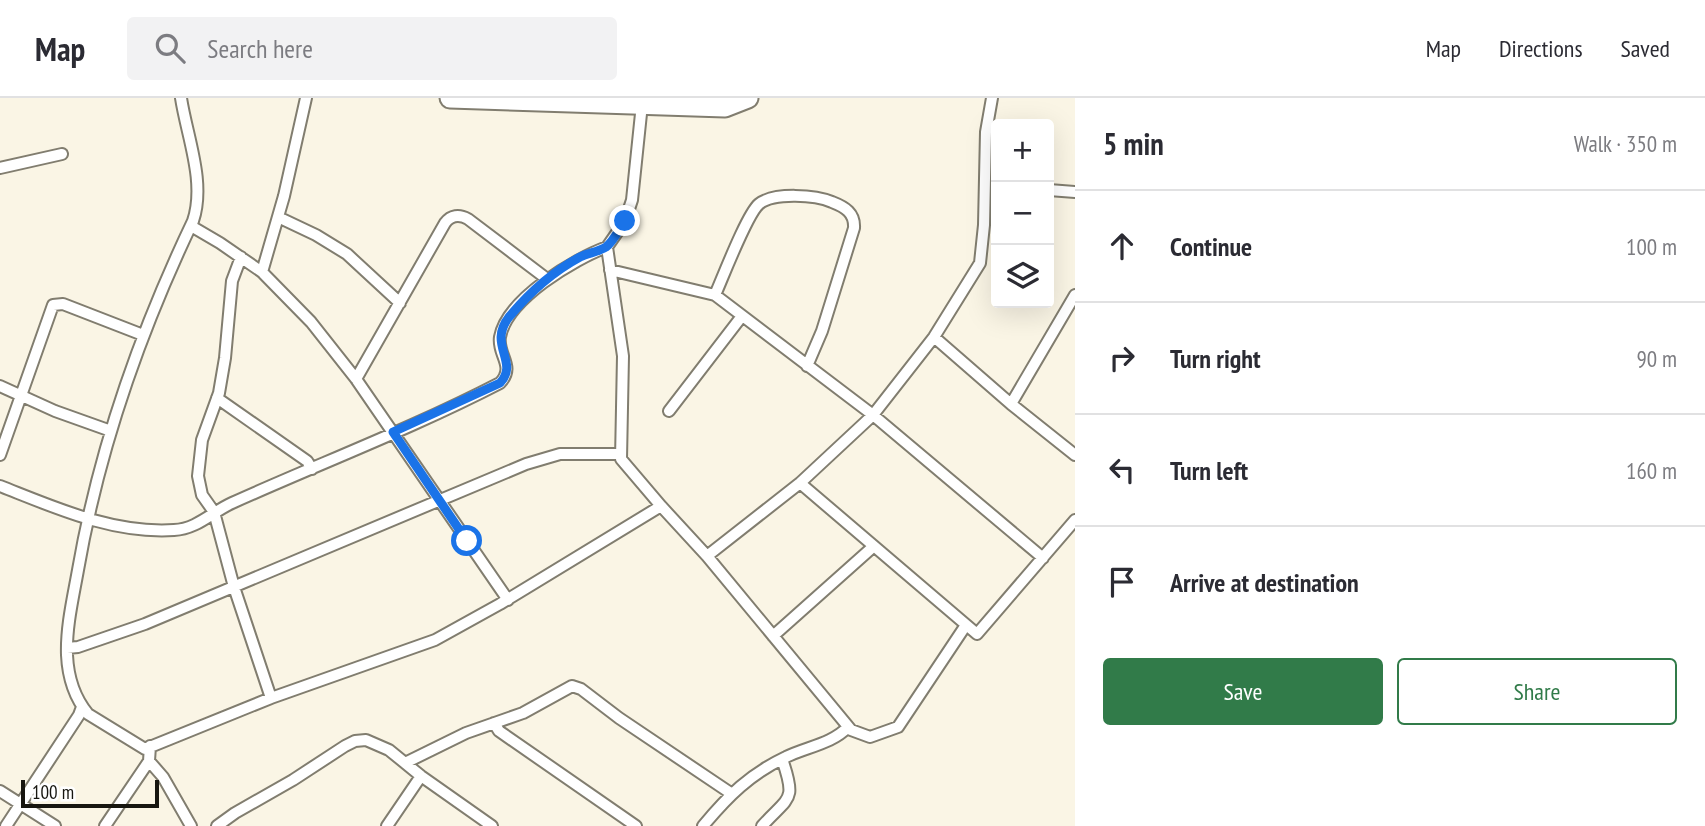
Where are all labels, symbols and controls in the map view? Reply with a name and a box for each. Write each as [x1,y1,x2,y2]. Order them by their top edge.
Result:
search box [127,17,617,80]
text: Map [35,27,85,70]
icon: search [151,29,189,67]
text: Search here [207,32,313,65]
text: Map [1426,33,1461,64]
text: Directions [1499,33,1583,64]
text: Saved [1621,33,1670,64]
map controls [991,119,1054,308]
button: + [991,119,1054,182]
text: 5 min [1103,124,1164,163]
text: Walk · 350 m [1574,129,1677,158]
button: − [991,182,1054,245]
route end [609,205,640,236]
icon: ahead [1103,227,1141,265]
text: Continue [1170,230,1252,263]
text: 100 m [1626,232,1677,261]
button: layers [991,245,1054,308]
icon: right [1103,339,1141,377]
text: Turn right [1170,342,1261,375]
text: 90 m [1636,344,1677,373]
icon: left [1103,451,1141,489]
text: Turn left [1170,454,1248,487]
text: 160 m [1626,456,1677,485]
route start [451,525,482,556]
icon: arrive [1103,563,1141,601]
text: Arrive at destination [1170,566,1359,599]
button: Save [1103,658,1383,725]
button: Share [1397,658,1677,725]
scale bar [21,777,159,809]
text: 100 m [32,780,74,804]

